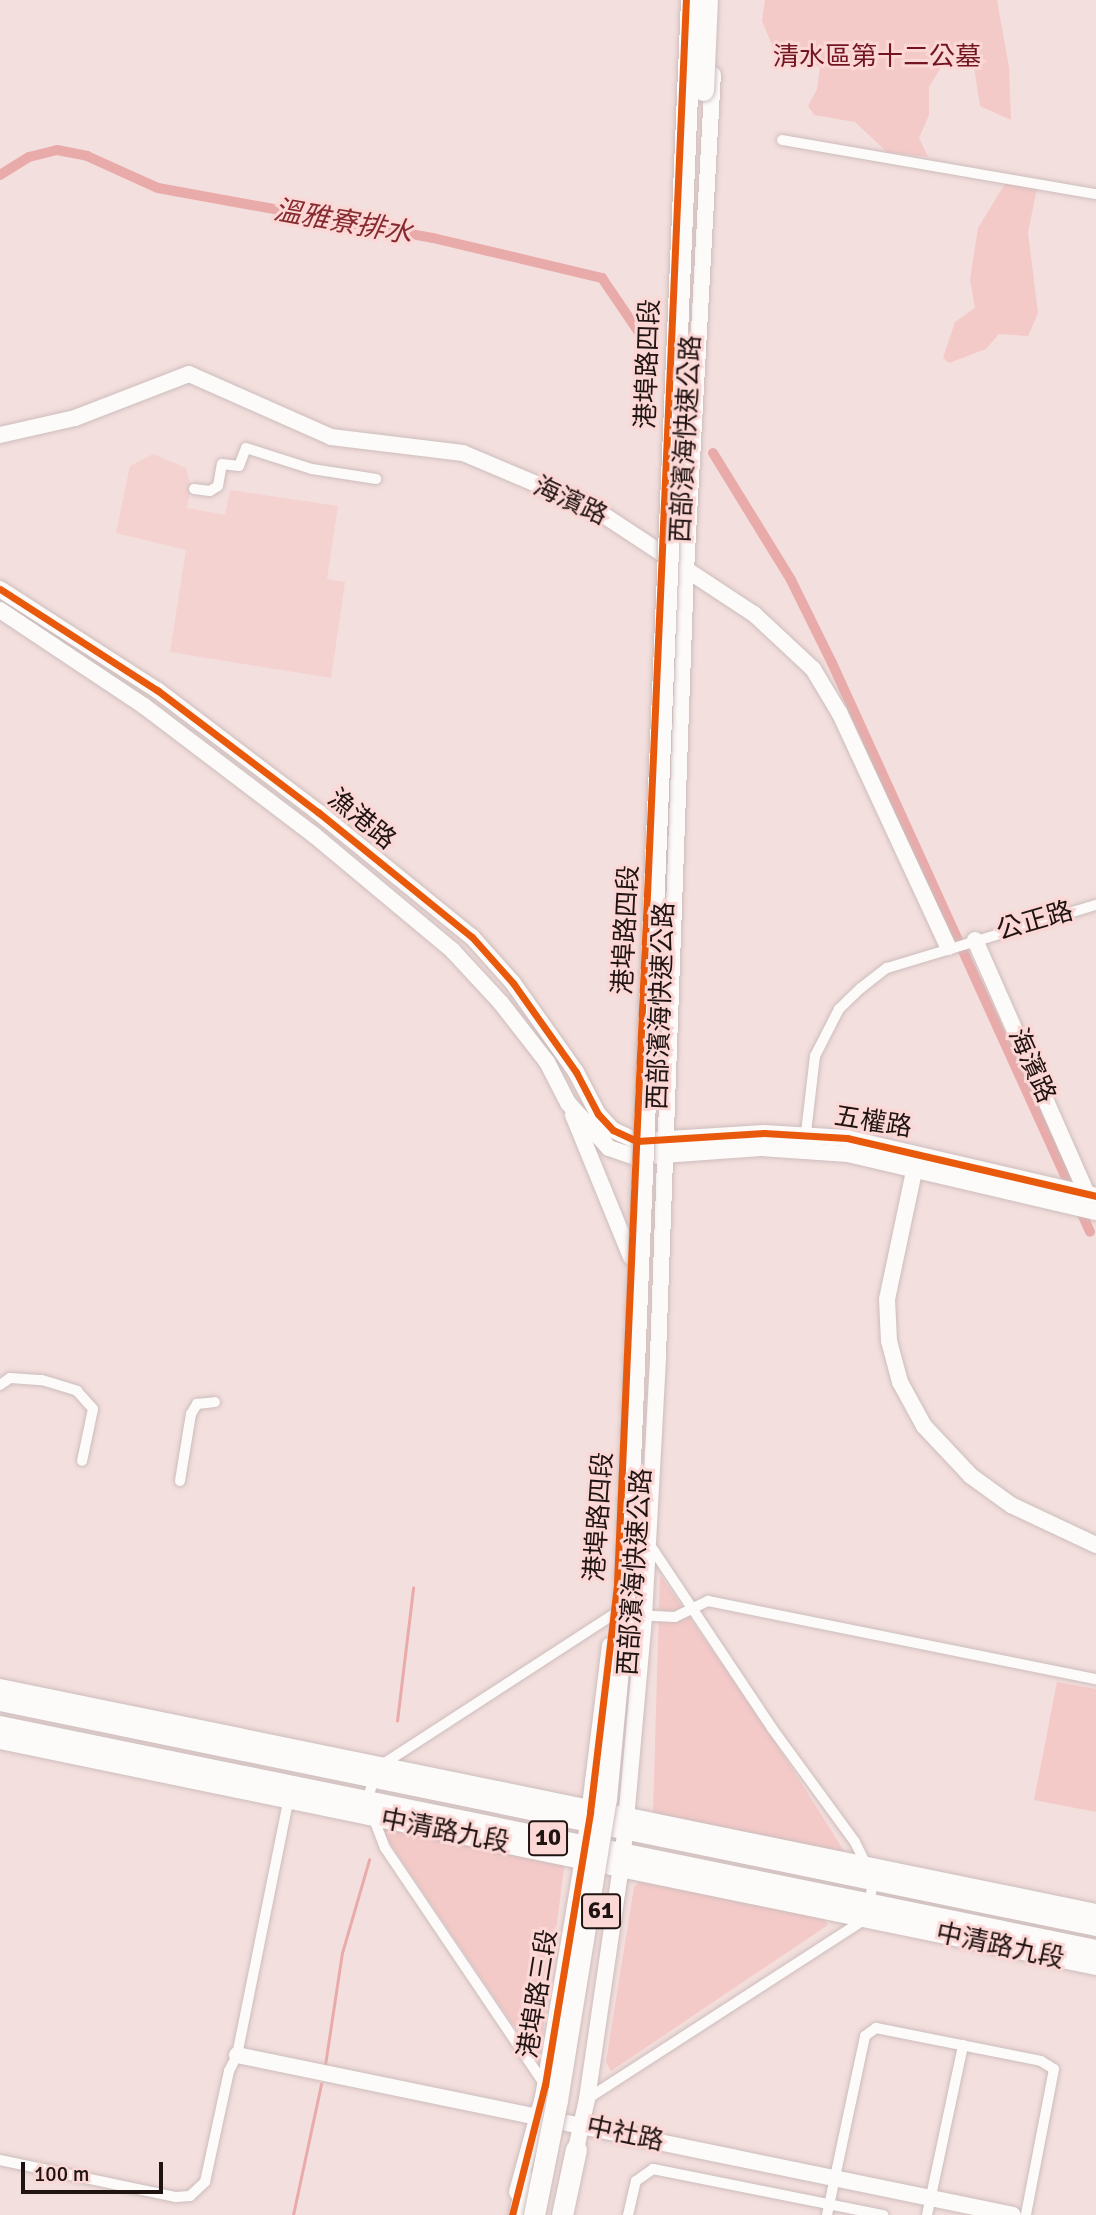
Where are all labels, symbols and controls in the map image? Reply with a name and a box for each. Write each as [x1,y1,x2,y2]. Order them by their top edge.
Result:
park label: 清水區第十二公墓 [773,42,981,74]
water label: 溫雅寮排水 [271,193,415,251]
street label: 港埠路四段 [631,298,667,430]
street label: 西部濱海快速公路 [666,334,708,544]
street label: 海濱路 [528,471,612,533]
street label: 漁港路 [321,783,401,857]
street label: 港埠路四段 [608,864,646,996]
street label: 公正路 [993,896,1077,948]
street label: 西部濱海快速公路 [643,902,681,1110]
street label: 海濱路 [1001,1024,1061,1108]
street label: 五權路 [832,1101,914,1145]
street label: 港埠路四段 [580,1451,620,1583]
street label: 西部濱海快速公路 [613,1467,659,1677]
street label: 中清路九段 [378,1804,512,1860]
road number: 10 [527,1817,569,1858]
road number: 61 [580,1890,622,1932]
street label: 中清路九段 [933,1918,1067,1976]
street label: 港埠路三段 [513,1927,565,2061]
street label: 中社路 [584,2112,666,2158]
scale bar [24,2148,166,2192]
text: 100 m [34,2161,89,2187]

